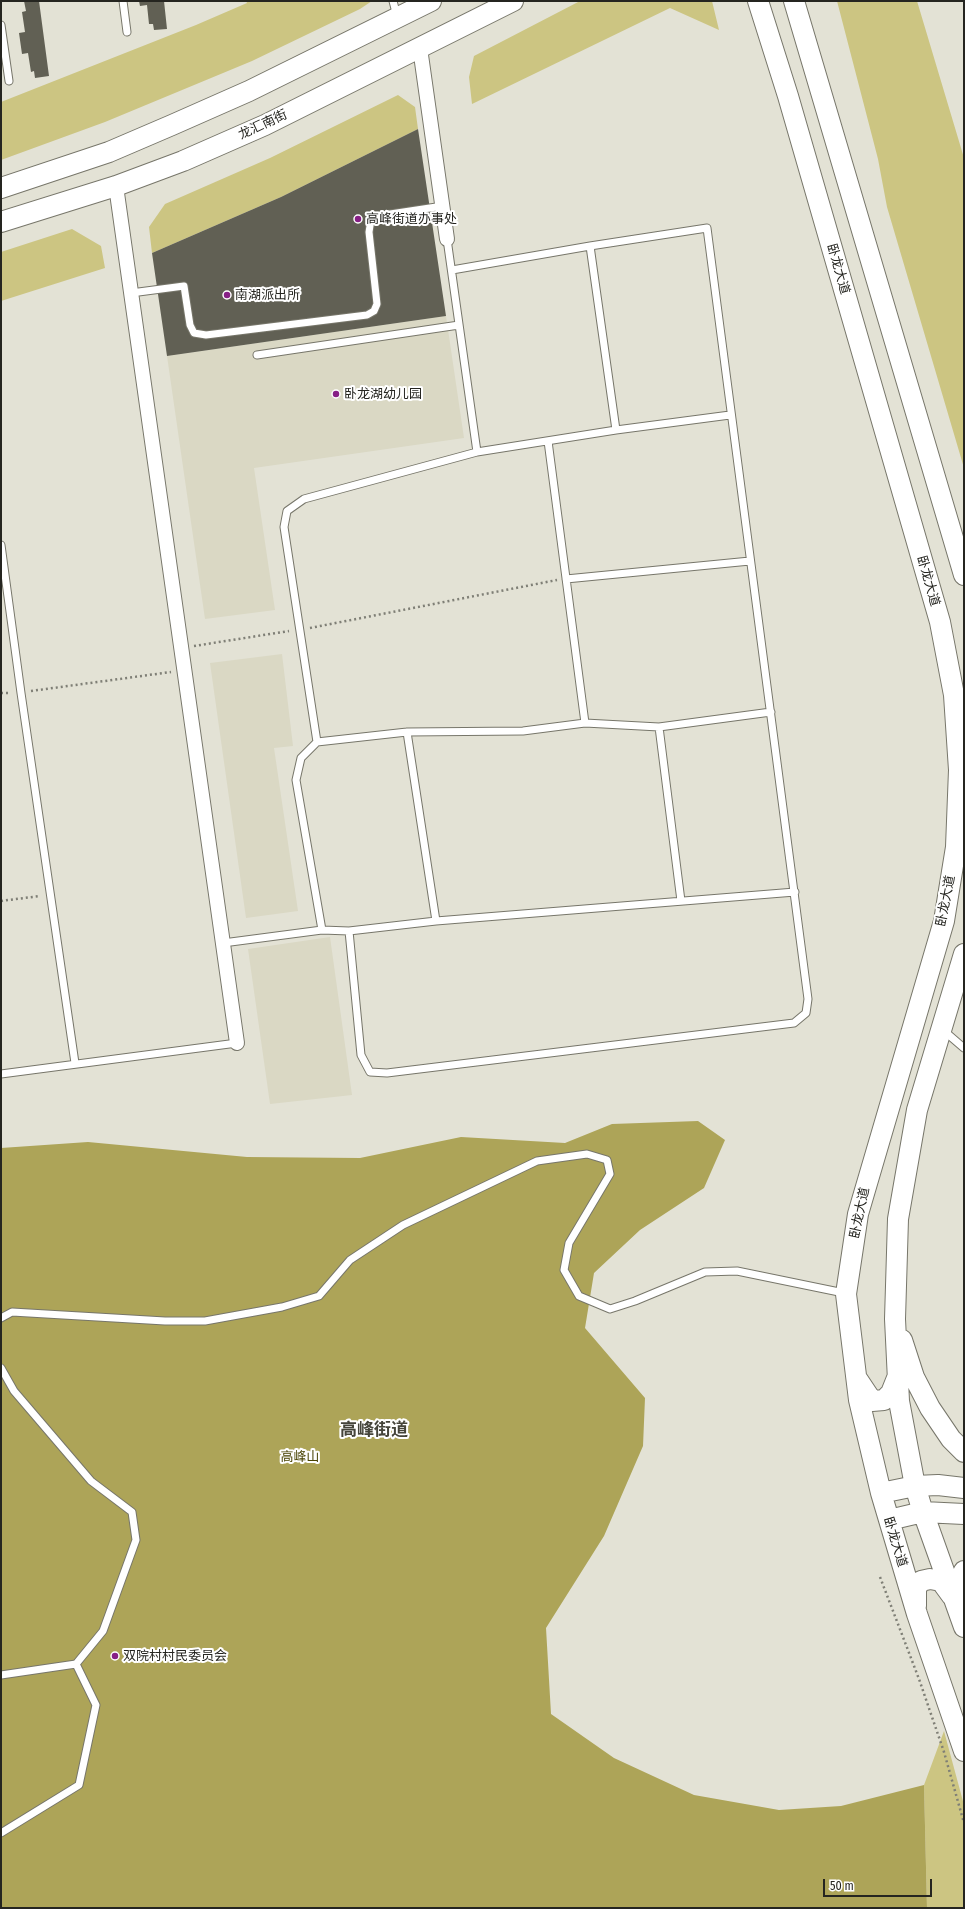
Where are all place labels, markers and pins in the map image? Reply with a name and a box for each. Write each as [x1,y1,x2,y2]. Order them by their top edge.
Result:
place label: 高峰街道办事处 [366,211,457,227]
marker: 高峰街道办事处 [353,214,363,224]
place label: 南湖派出所 [235,287,300,303]
marker: 南湖派出所 [222,290,232,300]
place label: 卧龙湖幼儿园 [344,386,422,402]
marker: 卧龙湖幼儿园 [331,389,341,399]
place label: 双院村村民委员会 [123,1648,227,1664]
marker: 双院村村民委员会 [110,1651,120,1661]

